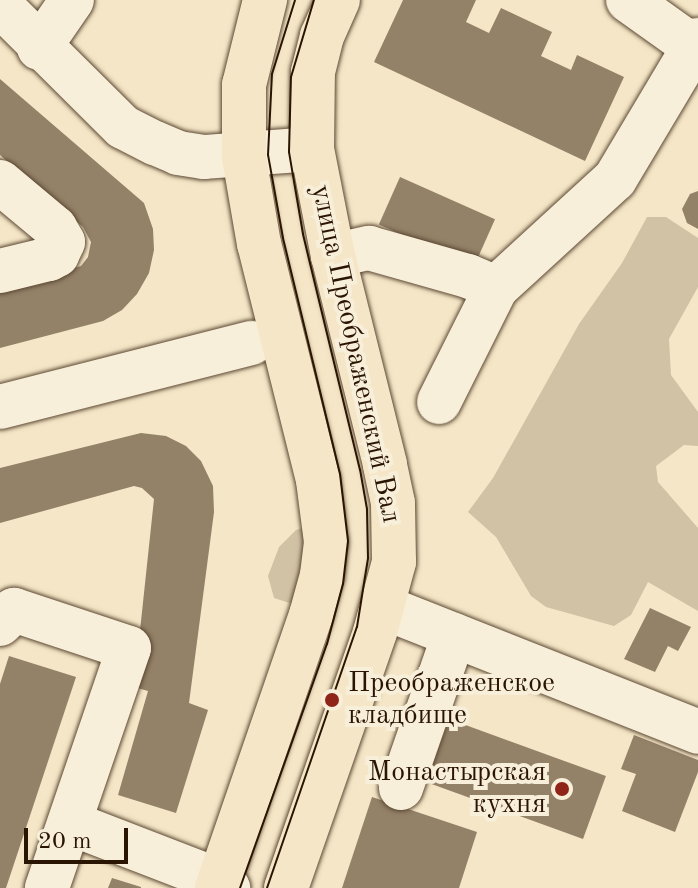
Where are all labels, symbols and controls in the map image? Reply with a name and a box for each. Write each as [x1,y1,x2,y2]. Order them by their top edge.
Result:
street label: улица Преображенский Вал [303,182,407,526]
place label: Преображенское кладбище [348,667,555,733]
marker: Преображенское кладбище [323,691,341,709]
place label: Монастырская кухня [368,756,546,822]
marker: Монастырская кухня [553,780,571,798]
scale bar [28,812,132,862]
text: 20 m [38,830,92,854]

